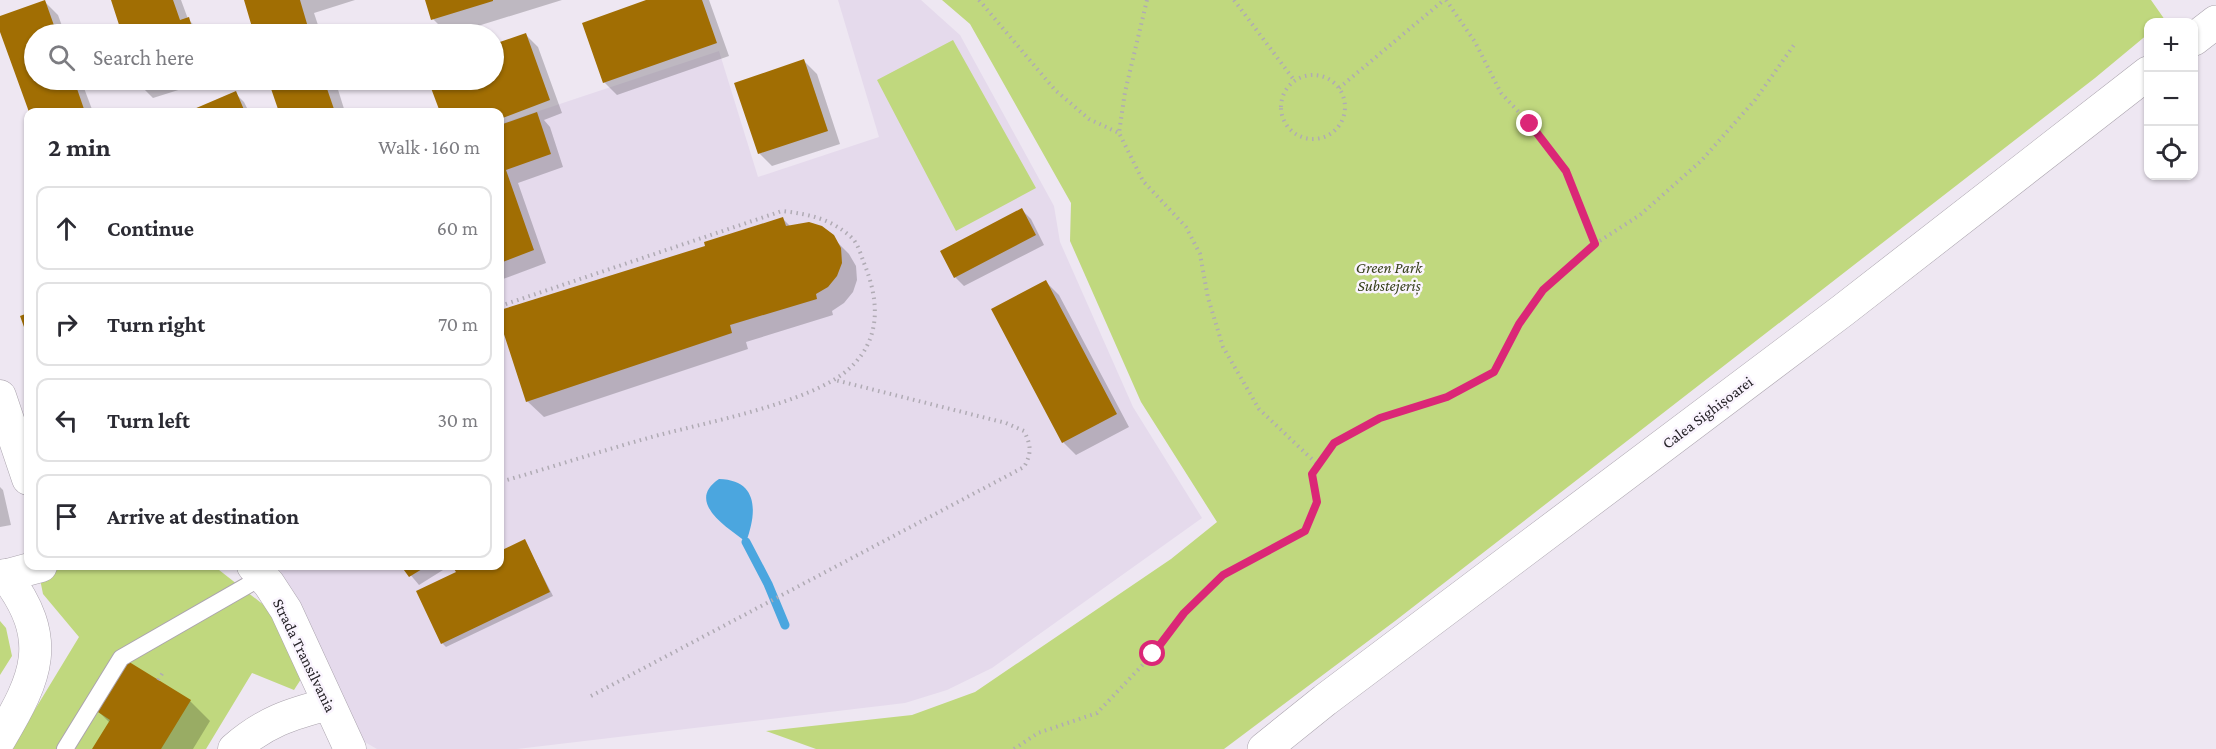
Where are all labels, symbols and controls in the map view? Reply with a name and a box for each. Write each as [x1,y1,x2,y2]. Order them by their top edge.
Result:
map controls [2144,18,2198,180]
button: + [2144,18,2198,72]
search box [24,24,504,90]
icon: search [45,41,78,74]
text: Search here [93,45,194,70]
button: − [2144,72,2198,126]
route end [1516,110,1542,136]
button: locate [2144,126,2198,180]
text: 2 min [48,133,111,162]
text: Walk · 160 m [378,136,480,158]
icon: ahead [50,212,83,245]
text: Continue [107,216,194,241]
text: 60 m [437,217,478,239]
park label: Green Park Substejeriș [1356,259,1423,296]
icon: right [50,308,83,341]
text: Turn right [107,312,205,337]
text: 70 m [438,313,478,335]
street label: Calea Sighișoarei [1659,373,1757,454]
icon: left [50,404,83,437]
text: Turn left [107,408,190,433]
text: 30 m [437,409,478,431]
icon: arrive [50,500,83,533]
text: Arrive at destination [107,504,299,529]
street label: Strada Transilvania [270,596,340,715]
route start [1139,640,1165,666]

